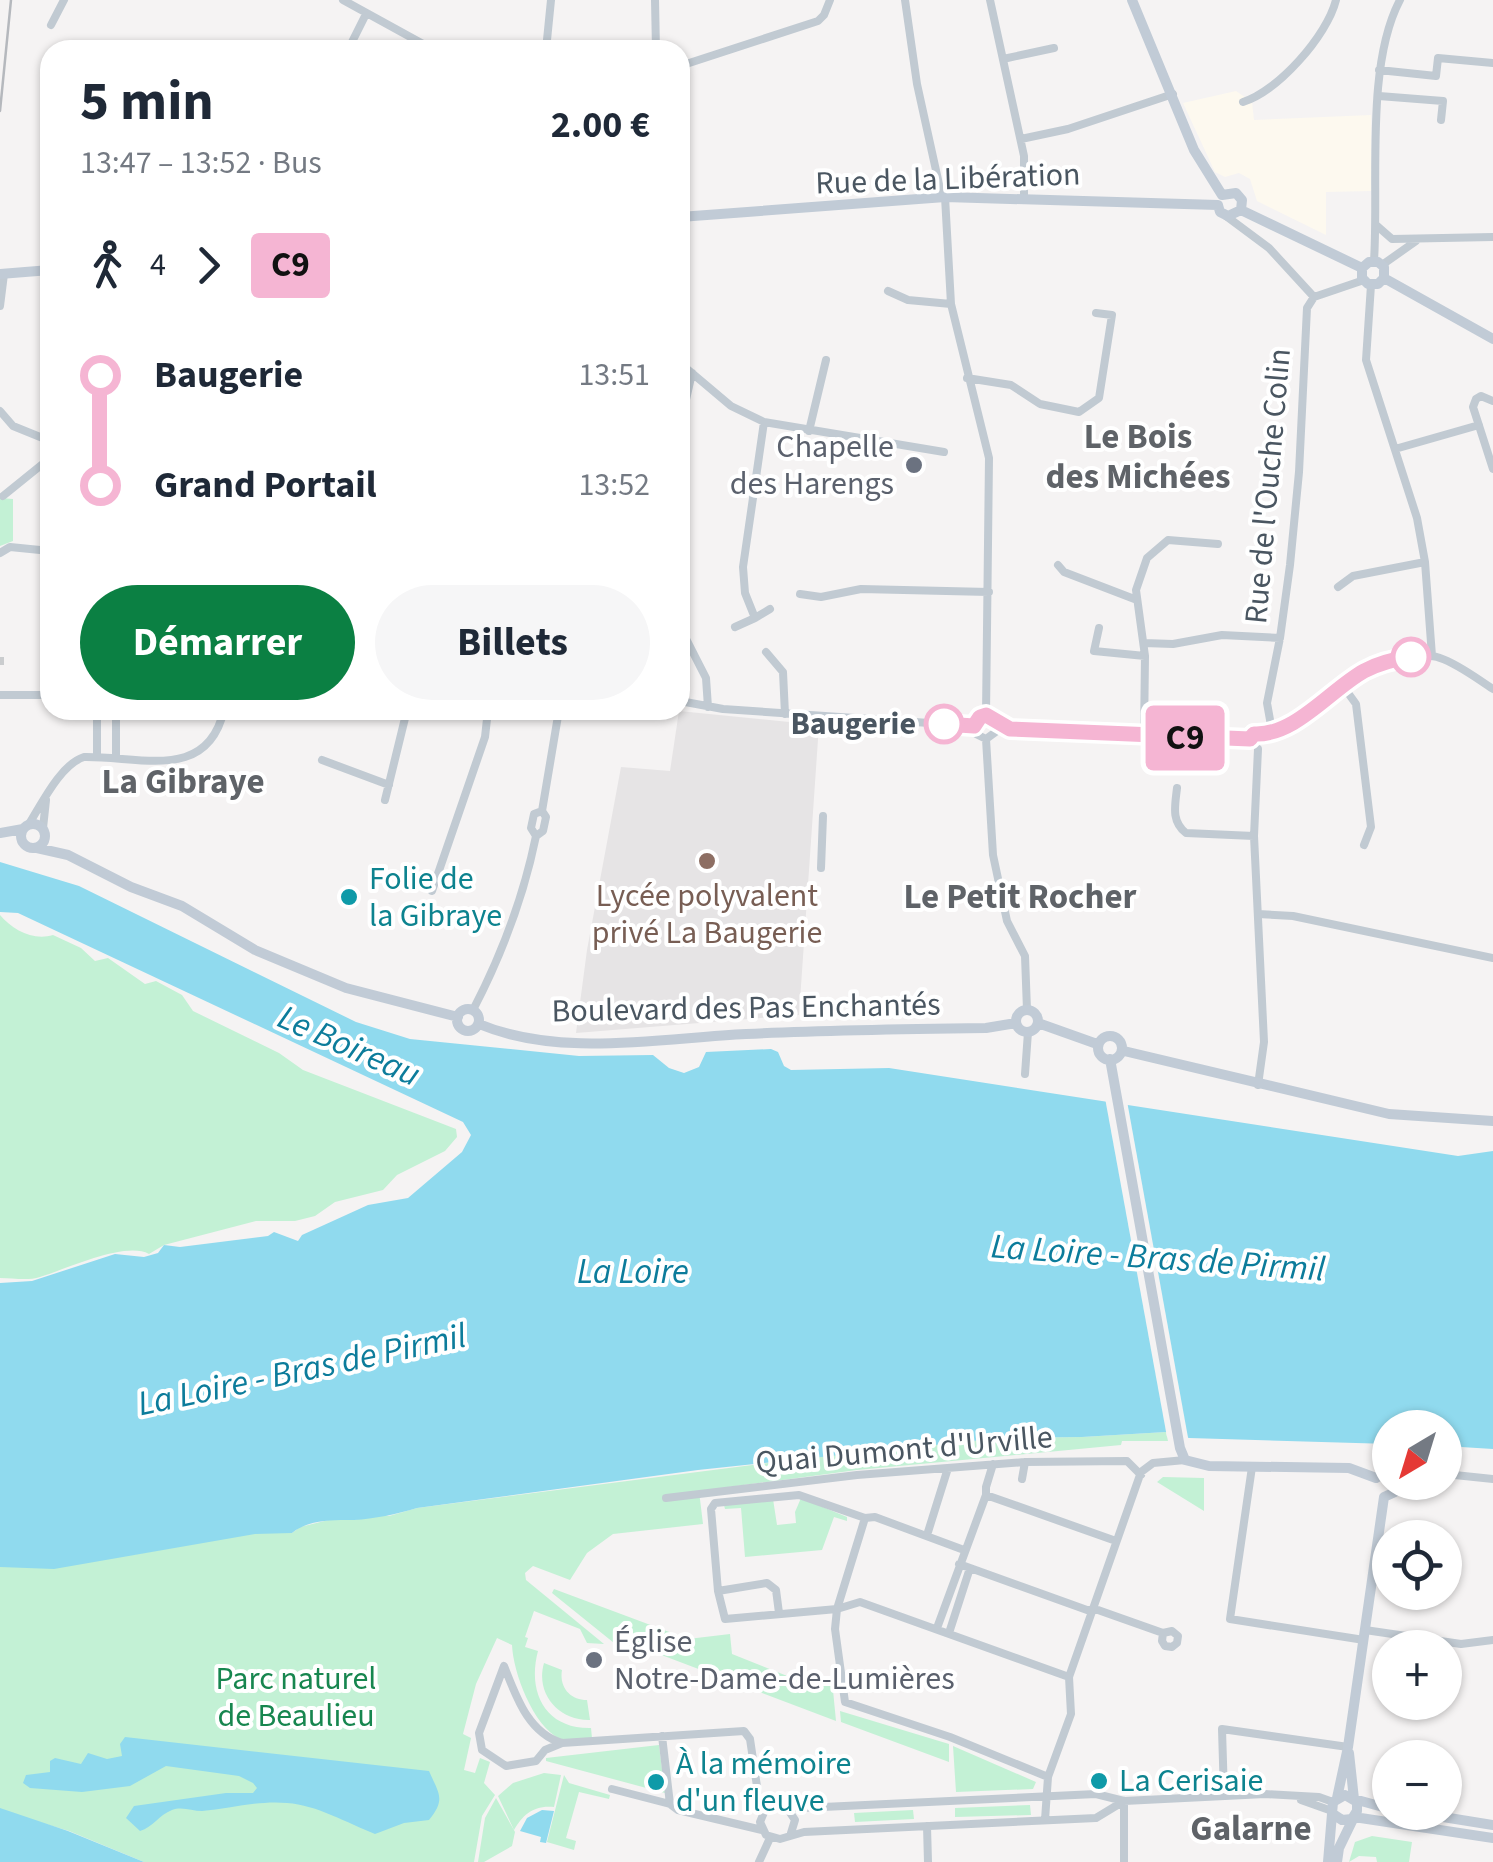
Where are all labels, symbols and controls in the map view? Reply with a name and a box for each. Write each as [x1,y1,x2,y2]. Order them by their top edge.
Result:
text: 5 min [80,63,214,141]
text: 2.00 € [551,98,650,152]
text: 13:47 – 13:52 · Bus [80,140,322,186]
street label: Rue de la Libération [815,151,1081,207]
icon: walk [80,238,135,293]
icon: forward [181,238,236,293]
text: C9 [271,240,310,290]
text: 4 [150,242,166,288]
street label: Rue de l'Ouche Colin [1233,346,1303,626]
text: Baugerie [154,348,303,402]
text: 13:51 [578,352,650,398]
district label: Le Bois des Michées [1045,412,1231,502]
place label: Chapelle des Harengs [730,424,894,507]
marker: Chapelle des Harengs [903,454,925,476]
text: Grand Portail [154,458,377,512]
text: 13:52 [578,462,650,508]
button: Démarrer [80,585,355,700]
button: Billets [375,585,650,700]
unlabelled marker [1392,638,1430,676]
place label: Baugerie [790,701,916,747]
marker: Baugerie [925,705,963,743]
line badge: C9 [1140,706,1230,770]
text: C9 [1166,713,1204,763]
district label: La Gibraye [101,757,265,807]
marker: Lycée polyvalent privé La Baugerie [696,850,718,872]
place label: Folie de la Gibraye [369,856,502,939]
district label: Le Petit Rocher [903,872,1137,922]
place label: Lycée polyvalent privé La Baugerie [592,873,822,956]
marker: Folie de la Gibraye [338,886,360,908]
street label: Boulevard des Pas Enchantés [551,982,941,1034]
water label: Le Boireau [270,992,428,1100]
water label: La Loire - Bras de Pirmil [989,1221,1327,1295]
water label: La Loire [577,1247,689,1297]
water label: La Loire - Bras de Pirmil [133,1311,471,1429]
north arrow [1372,1410,1462,1500]
map controls [1372,1410,1462,1830]
street label: Quai Dumont d'Urville [754,1414,1054,1486]
button: locate [1372,1520,1462,1610]
place label: Église Notre-Dame-de-Lumières [614,1619,955,1702]
button: + [1372,1630,1462,1720]
marker: Église Notre-Dame-de-Lumières [583,1649,605,1671]
park label: Parc naturel de Beaulieu [216,1656,376,1739]
button: − [1372,1740,1462,1830]
place label: À la mémoire d'un fleuve [676,1741,851,1824]
place label: La Cerisaie [1119,1758,1263,1804]
marker: La Cerisaie [1088,1770,1110,1792]
marker: À la mémoire d'un fleuve [645,1771,667,1793]
district label: Galarne [1190,1804,1312,1854]

